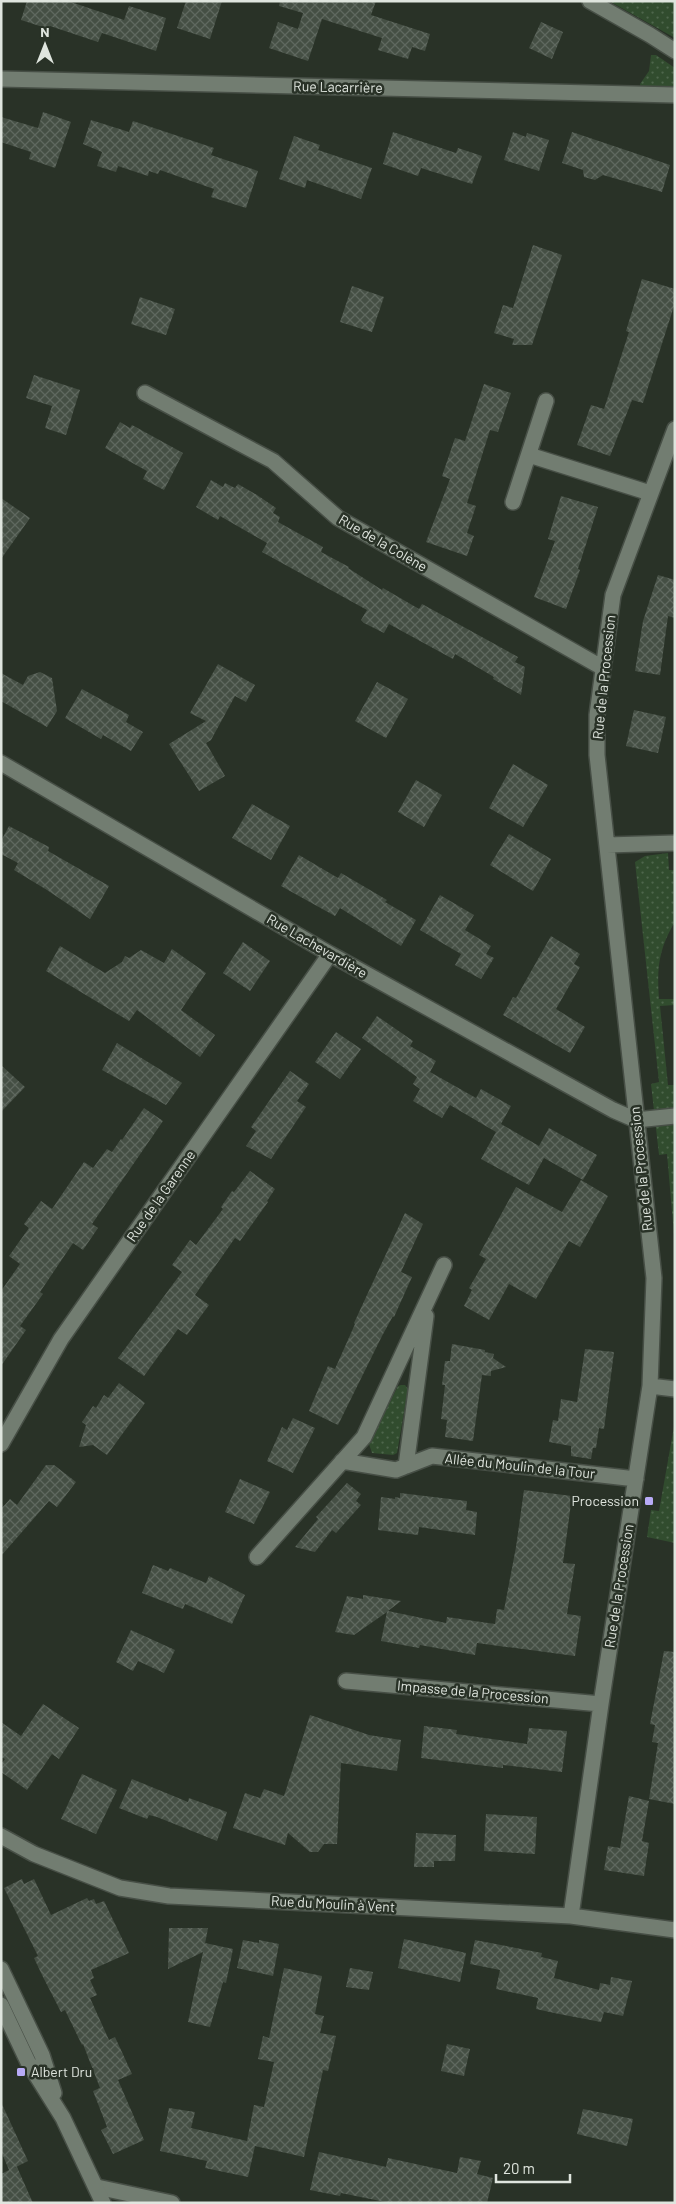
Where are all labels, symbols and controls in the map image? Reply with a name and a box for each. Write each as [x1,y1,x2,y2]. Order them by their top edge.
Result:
north arrow [20,20,70,70]
text: N [40,23,50,40]
street label: Rue Lacarrière [293,77,383,96]
street label: Rue de la Colène [336,510,430,575]
street label: Rue de la Procession [589,614,618,740]
street label: Rue Lachevardière [264,910,371,981]
street label: Rue de la Procession [626,1106,655,1232]
street label: Rue de la Garenne [123,1147,199,1245]
street label: Allée du Moulin de la Tour [444,1449,596,1482]
place label: Procession [571,1492,639,1509]
marker: Procession [643,1495,655,1507]
street label: Rue de la Procession [600,1523,637,1649]
street label: Impasse de la Procession [396,1676,550,1707]
street label: Rue du Moulin à Vent [271,1892,395,1915]
place label: Albert Dru [31,2063,92,2080]
marker: Albert Dru [15,2066,27,2078]
scale bar [496,2152,570,2184]
text: 20 m [503,2159,535,2177]

